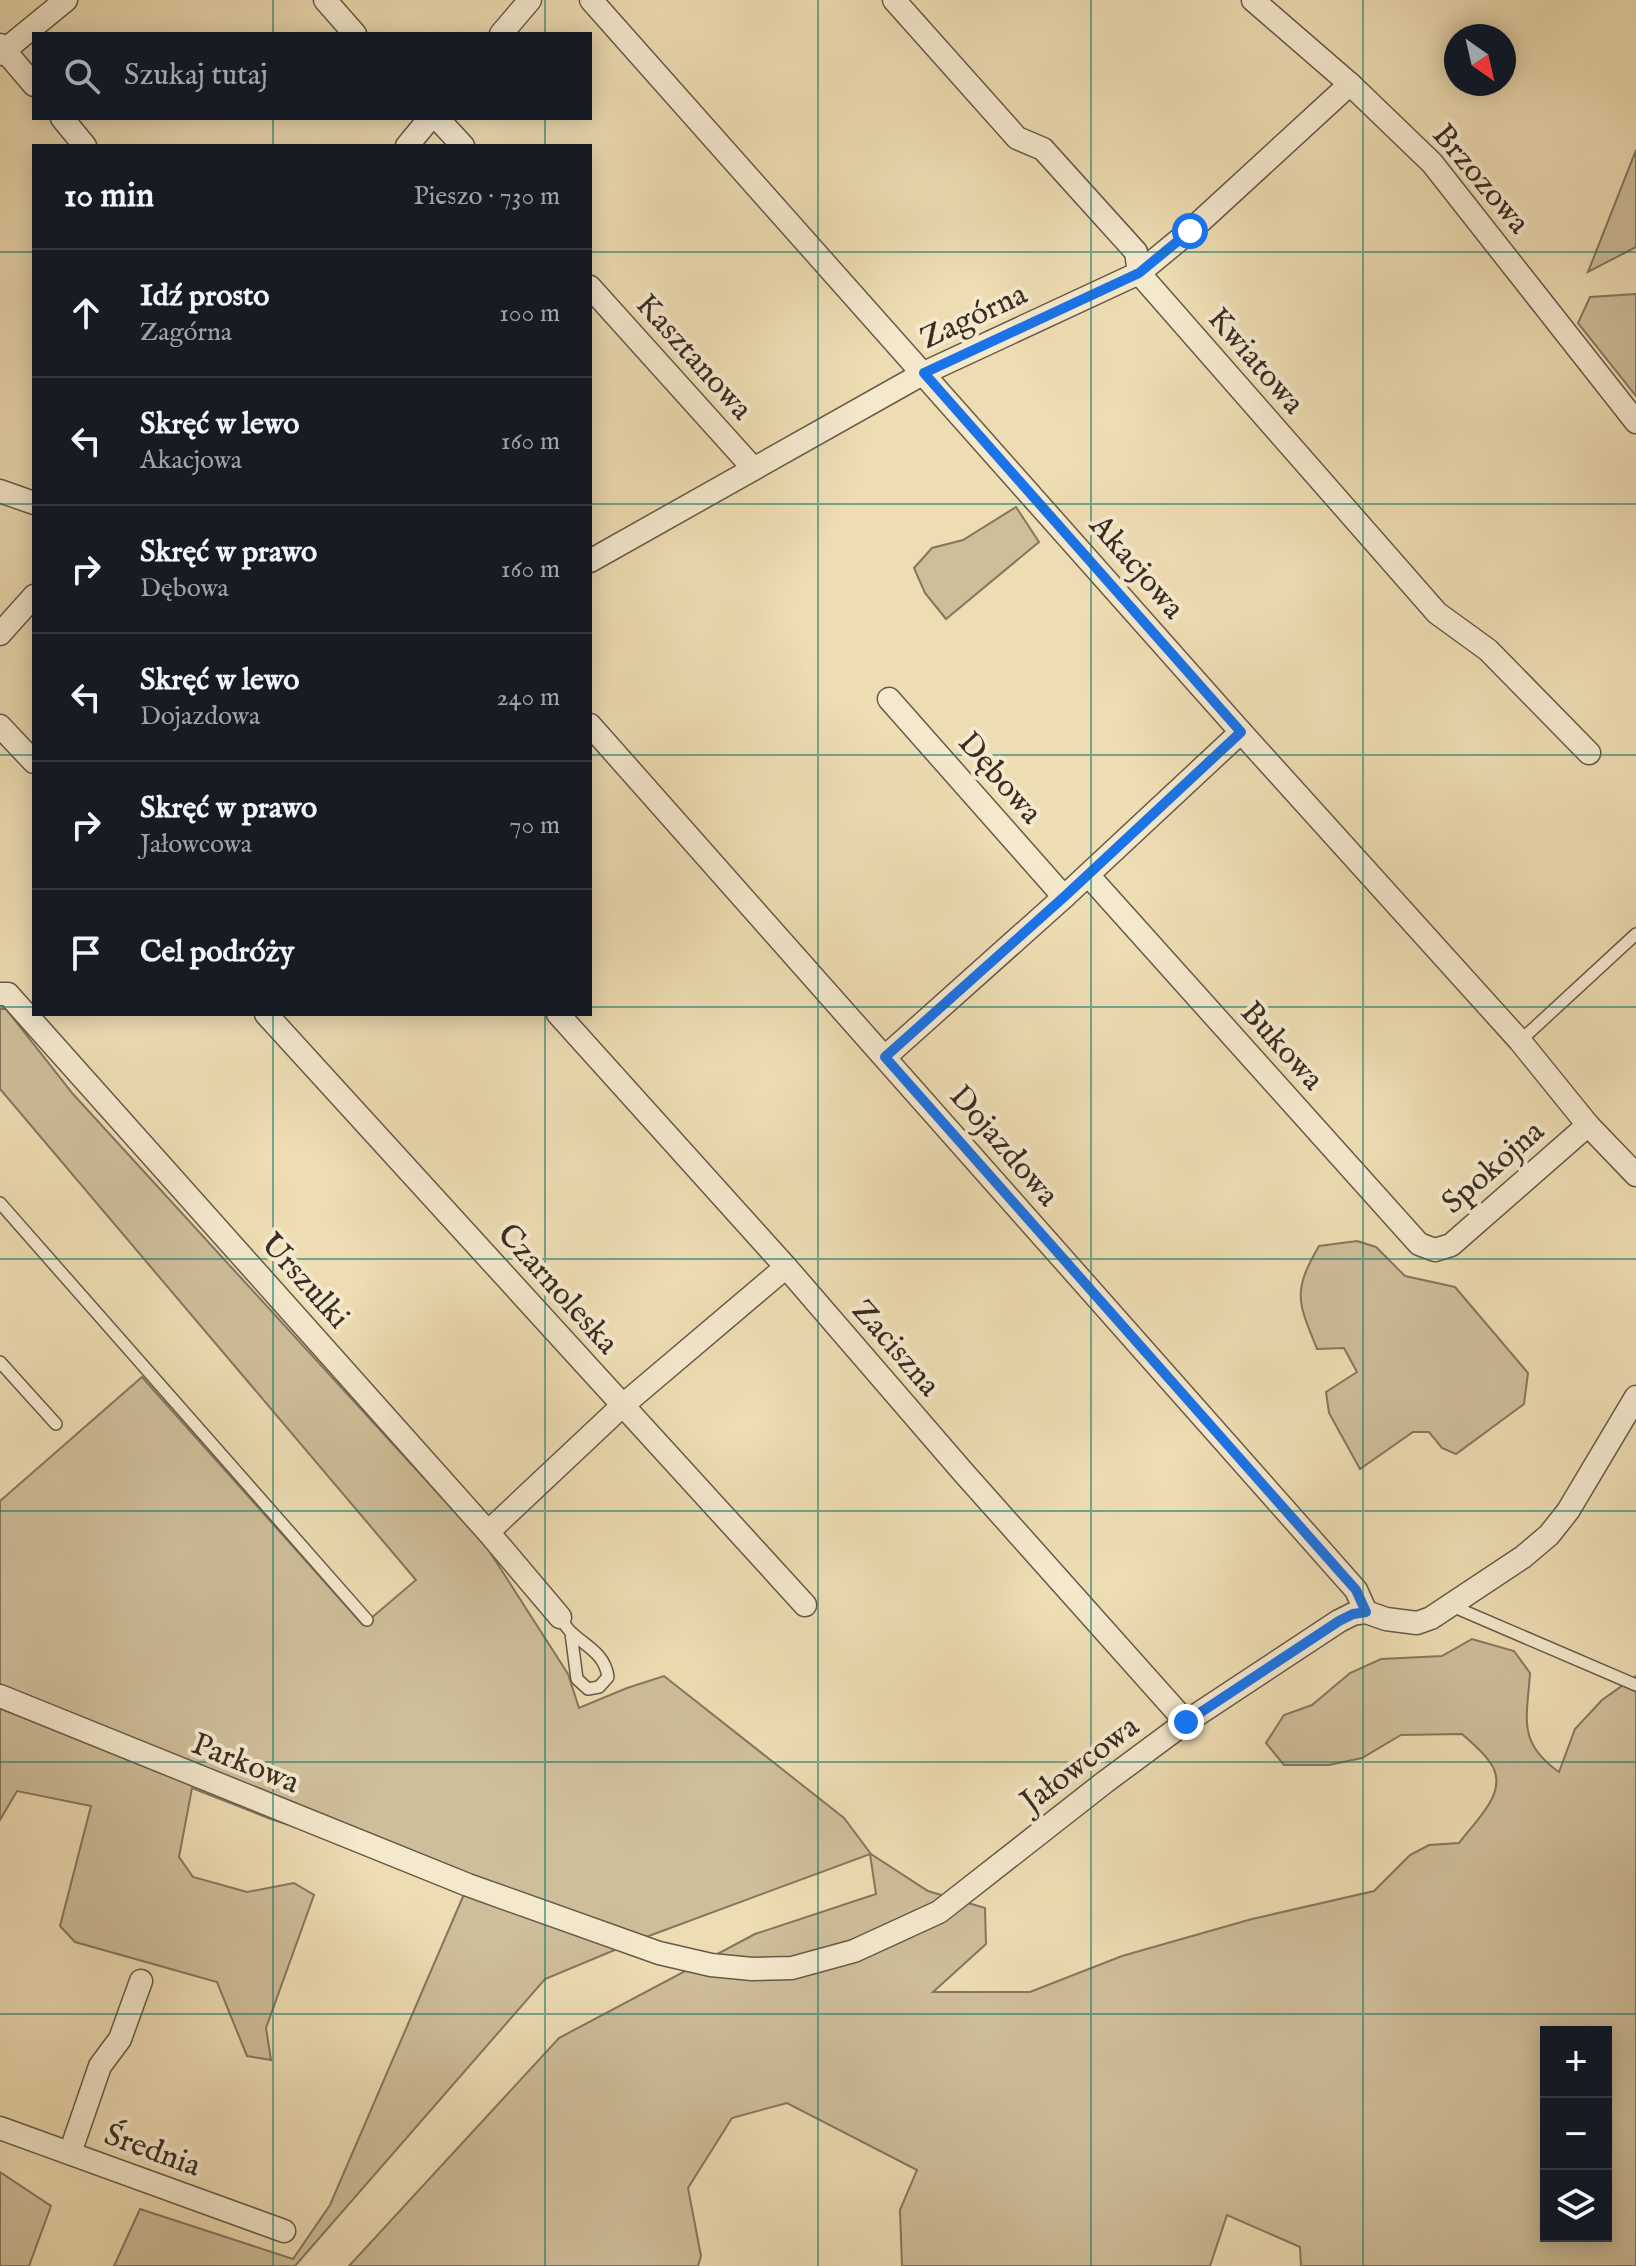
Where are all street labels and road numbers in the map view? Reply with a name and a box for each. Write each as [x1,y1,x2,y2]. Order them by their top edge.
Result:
street label: Brzozowa [1422,116,1538,243]
street label: Zagórna [914,275,1034,360]
street label: Kasztanowa [626,286,761,430]
street label: Kwiatowa [1198,300,1313,424]
street label: Akacjowa [1079,506,1193,629]
street label: Dębowa [948,724,1051,833]
street label: Bukowa [1230,993,1332,1100]
street label: Dojazdowa [939,1077,1067,1216]
street label: Spokojna [1434,1112,1554,1224]
street label: Czarnoleska [487,1215,627,1364]
street label: Urszulki [250,1225,358,1338]
street label: Zaciszna [842,1292,949,1406]
street label: Jałowcowa [1011,1707,1148,1825]
street label: Parkowa [185,1724,305,1804]
street label: Średnia [98,2115,206,2188]

